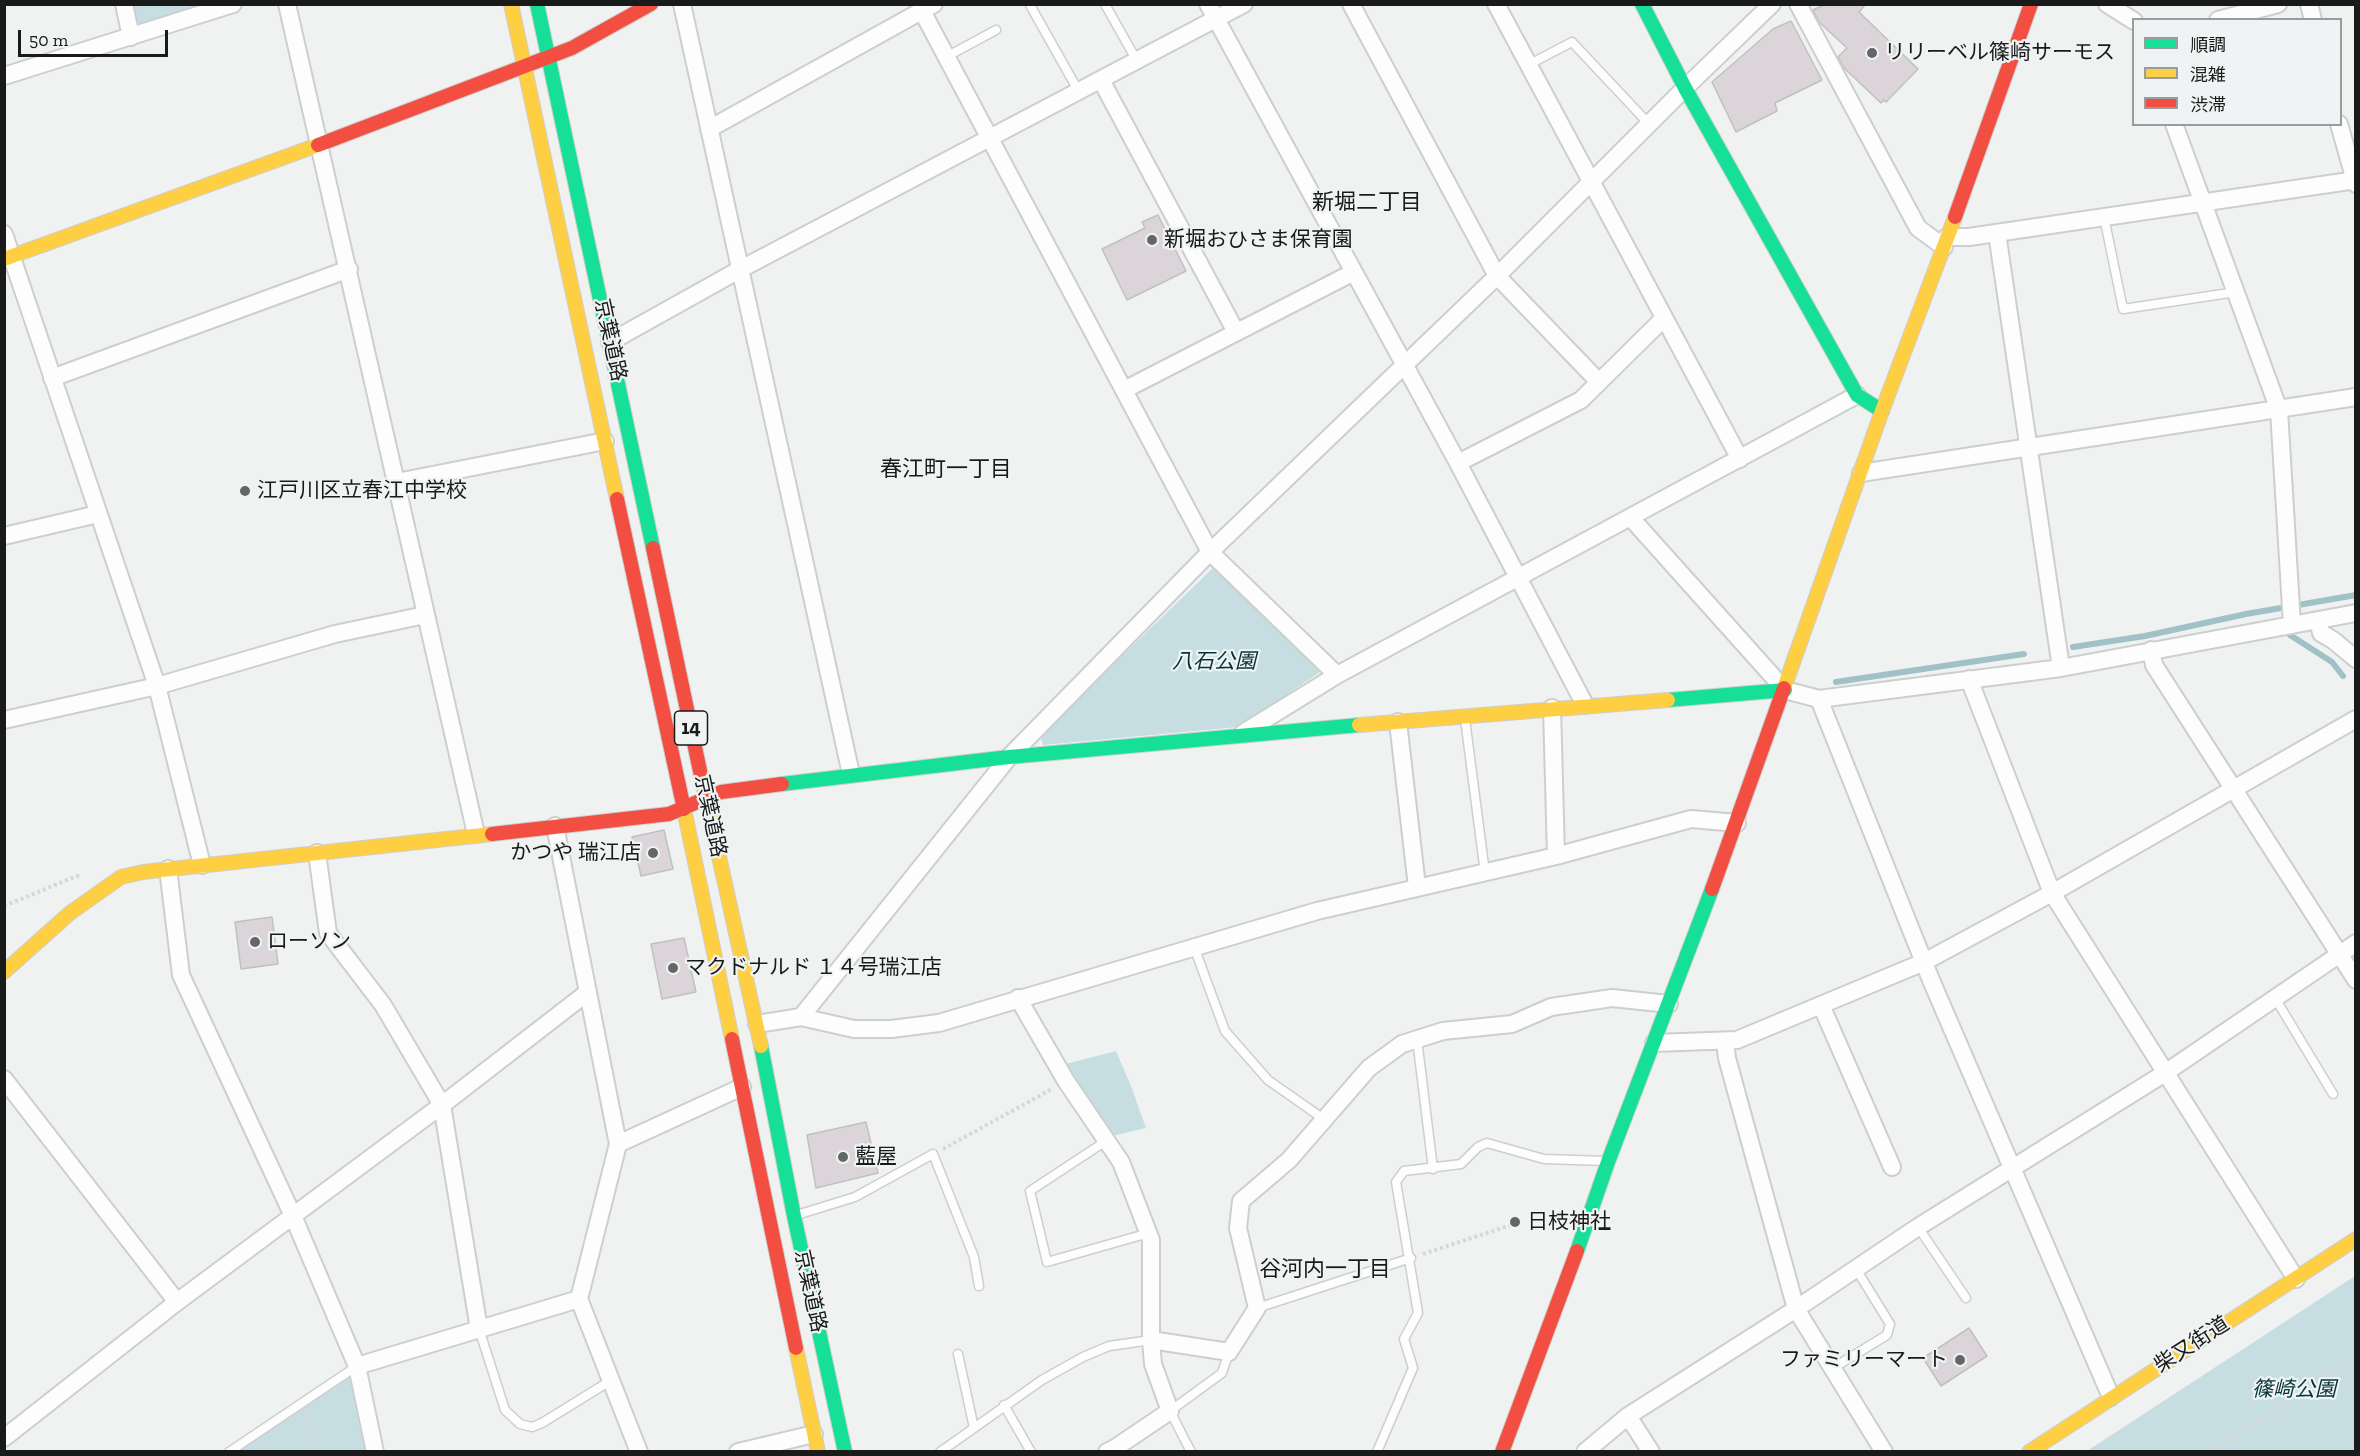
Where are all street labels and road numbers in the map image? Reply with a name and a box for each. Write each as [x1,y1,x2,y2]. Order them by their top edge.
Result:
street label: 京葉道路 [589,296,631,384]
road number: 14 [674,711,708,745]
street label: 京葉道路 [689,772,731,860]
street label: 京葉道路 [789,1247,831,1335]
street label: 柴又街道 [2150,1312,2234,1378]

